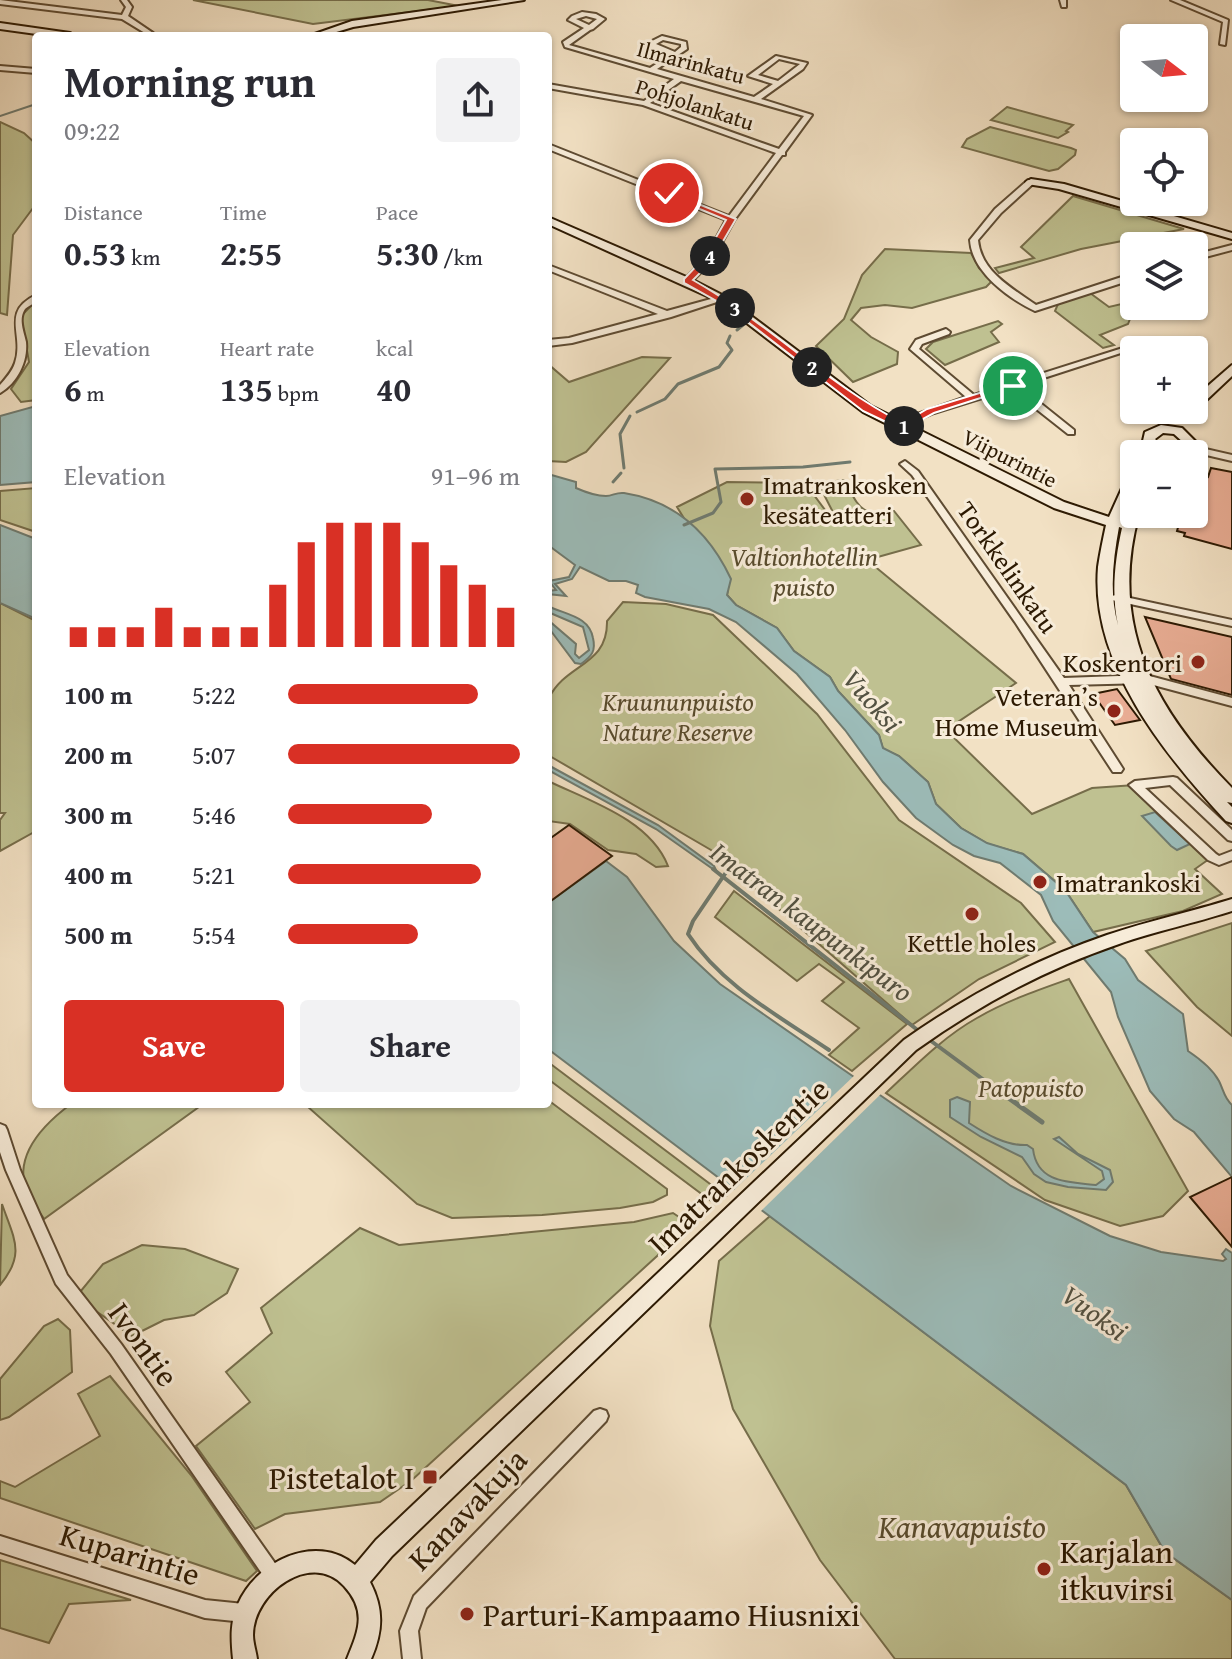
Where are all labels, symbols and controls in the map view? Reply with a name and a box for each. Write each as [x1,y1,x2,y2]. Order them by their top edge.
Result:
north arrow [1120,24,1208,112]
map controls [1120,24,1208,528]
street label: Ilmarinkatu [634,32,748,92]
text: Morning run [64,49,315,113]
button: share [436,58,520,142]
street label: Pohjolankatu [632,70,758,138]
text: 09:22 [64,111,120,150]
button: locate [1120,128,1208,216]
pin [635,159,703,227]
icon: check [647,171,691,215]
text: Distance [64,196,143,228]
text: Time [220,196,267,228]
text: Pace [376,196,418,228]
text: 0.53 [64,228,126,277]
text: 2:55 [220,228,282,277]
text: 5:30 [376,228,438,277]
button: layers [1120,232,1208,320]
pin: 4 [690,236,730,276]
text: 4 [704,240,716,272]
text: km [126,241,160,273]
text: /km [438,241,483,273]
pin: 3 [715,288,755,328]
text: 3 [729,292,741,324]
text: Elevation [64,332,150,364]
text: Heart rate [220,332,314,364]
text: kcal [376,332,414,364]
button: + [1120,336,1208,424]
pin: 2 [792,347,832,387]
text: 2 [806,351,818,383]
pin [979,352,1047,420]
text: 6 [64,364,82,413]
text: 135 [220,364,273,413]
text: 40 [376,364,411,413]
icon: arrive [991,364,1035,408]
text: m [82,377,104,409]
text: bpm [273,377,319,409]
pin: 1 [884,406,924,446]
text: 1 [898,410,910,442]
street label: Viipurintie [957,420,1063,496]
button: − [1120,440,1208,528]
text: Elevation [64,456,166,495]
text: 91–96 m [431,456,520,495]
place label: Imatrankosken kesäteatteri [763,465,927,534]
marker: Imatrankosken kesäteatteri [738,490,756,508]
street label: Torkkelinkatu [948,493,1068,641]
park label: Valtionhotellin puisto [730,537,878,606]
place label: Koskentori [1063,643,1182,682]
marker: Koskentori [1189,653,1207,671]
water label: Vuoksi [834,659,912,741]
text: 100 m [64,675,132,714]
text: 5:22 [192,675,236,714]
place label: Veteran’s Home Museum [935,677,1098,746]
park label: Kruununpuisto Nature Reserve [601,682,754,751]
marker: Veteran’s Home Museum [1105,702,1123,720]
text: 200 m [64,735,132,774]
text: 5:07 [192,735,236,774]
text: 300 m [64,795,132,834]
text: 5:46 [192,795,236,834]
water label: Imatran kaupunkipuro [702,831,922,1011]
text: 400 m [64,855,132,894]
text: 5:21 [192,855,236,894]
place label: Imatrankoski [1056,863,1201,902]
marker: Imatrankoski [1031,873,1049,891]
marker: Kettle holes [963,905,981,923]
text: 500 m [64,915,132,954]
text: 5:54 [192,915,236,954]
place label: Kettle holes [908,923,1036,962]
button: Save [64,1000,284,1092]
button: Share [300,1000,520,1092]
street label: Imatrankoskentie [636,1067,840,1265]
park label: Patopuisto [977,1068,1084,1107]
water label: Vuoksi [1053,1274,1137,1350]
street label: Ivontie [97,1292,191,1396]
street label: Kanavakuja [396,1437,538,1581]
place label: Pistetalot I [269,1454,414,1501]
marker: Pistetalot I [421,1468,439,1486]
park label: Kanavapuisto [877,1503,1046,1550]
street label: Kuparintie [54,1510,206,1598]
place label: Karjalan itkuvirsi [1060,1528,1174,1612]
marker: Karjalan itkuvirsi [1035,1560,1053,1578]
place label: Parturi-Kampaamo Hiusnixi [483,1591,860,1638]
marker: Parturi-Kampaamo Hiusnixi [458,1605,476,1623]

